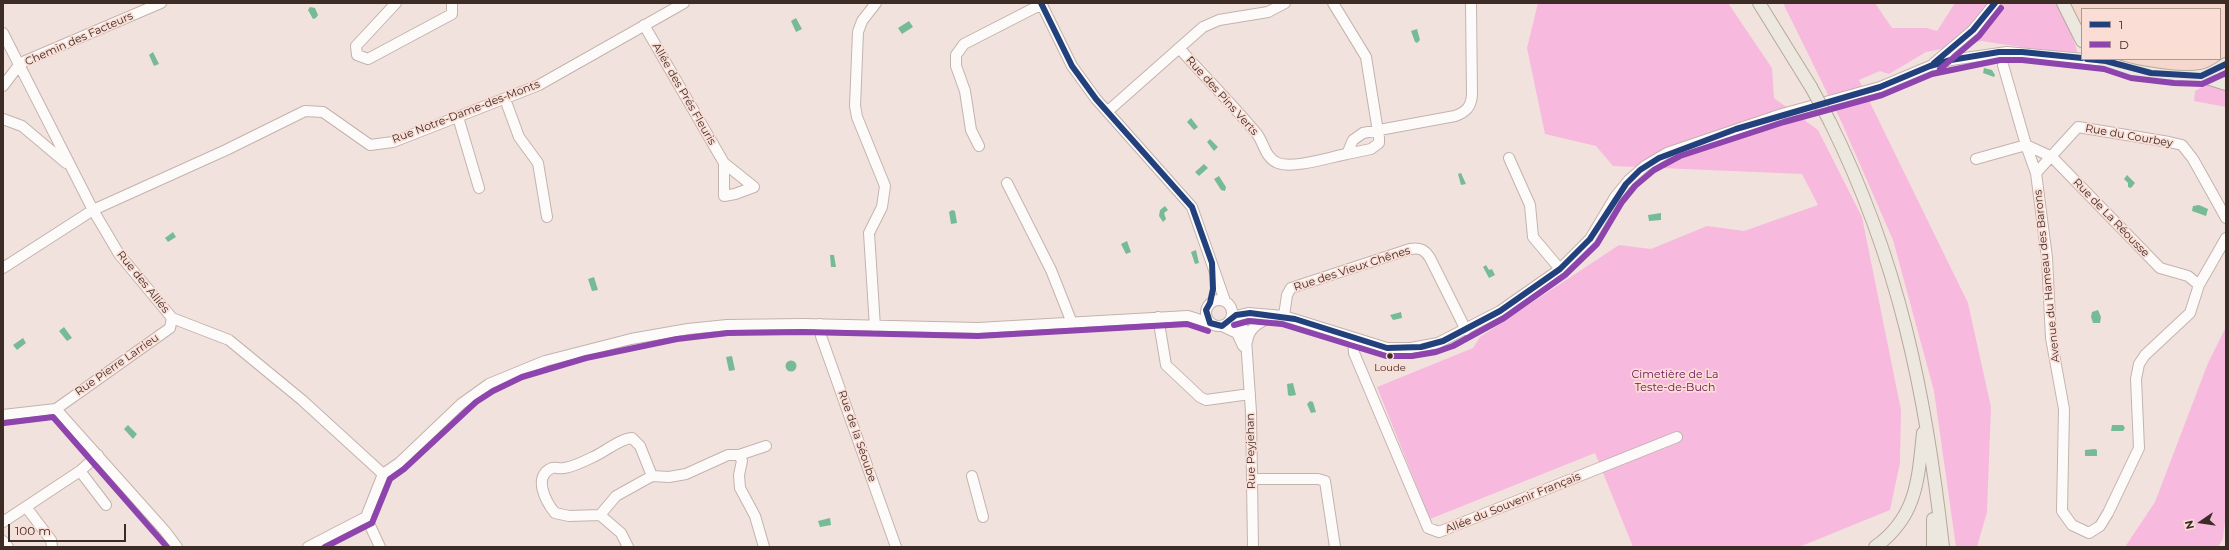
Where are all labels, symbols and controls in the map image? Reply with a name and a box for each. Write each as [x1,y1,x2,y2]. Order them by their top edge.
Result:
legend [2081,8,2221,60]
street label: Chemin des Facteurs [23,9,135,69]
text: 1 [2119,17,2123,32]
text: D [2119,37,2129,52]
street label: Allée des Prés Fleuris [649,41,719,147]
street label: Rue des Pins Verts [1183,54,1261,138]
street label: Rue Notre-Dame-des-Monts [390,78,542,146]
street label: Rue du Courbey [2084,122,2174,150]
street label: Rue de La Réousse [2070,176,2152,260]
street label: Avenue du Hameau des Barons [2031,189,2063,363]
street label: Rue des Vieux Chênes [1292,244,1412,294]
street label: Rue des Alliés [114,248,172,316]
street label: Rue Pierre Larrieu [73,331,161,399]
marker: Loude [1385,351,1395,361]
place label: Loude [1374,362,1406,374]
park label: Cimetière de La Teste-de-Buch [1632,368,1718,394]
street label: Rue de la Séoube [835,388,879,484]
street label: Rue Peyjehan [1244,413,1258,489]
street label: Allée du Souvenir Français [1443,470,1583,536]
north arrow [2181,502,2221,542]
scale bar [10,516,128,542]
text: N [2181,519,2197,531]
text: 100 m [15,523,51,538]

